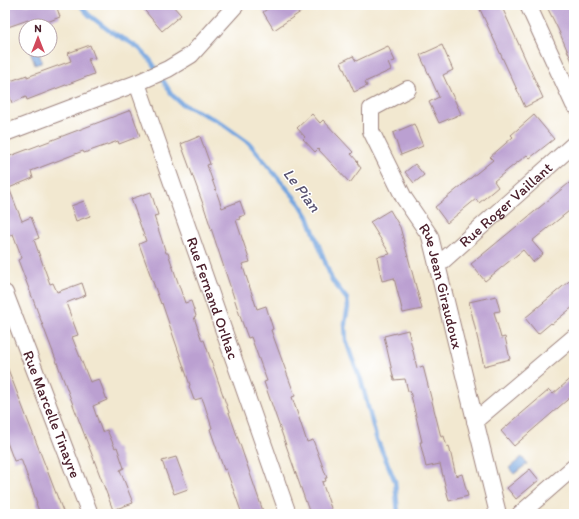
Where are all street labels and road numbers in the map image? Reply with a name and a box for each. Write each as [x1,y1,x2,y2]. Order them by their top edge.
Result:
street label: Rue Roger Vaillant [455,158,556,251]
street label: Rue Jean Giraudoux [415,220,466,351]
street label: Rue Fernand Orlhac [183,235,242,362]
street label: Rue Marcelle Tinayre [19,348,84,481]

